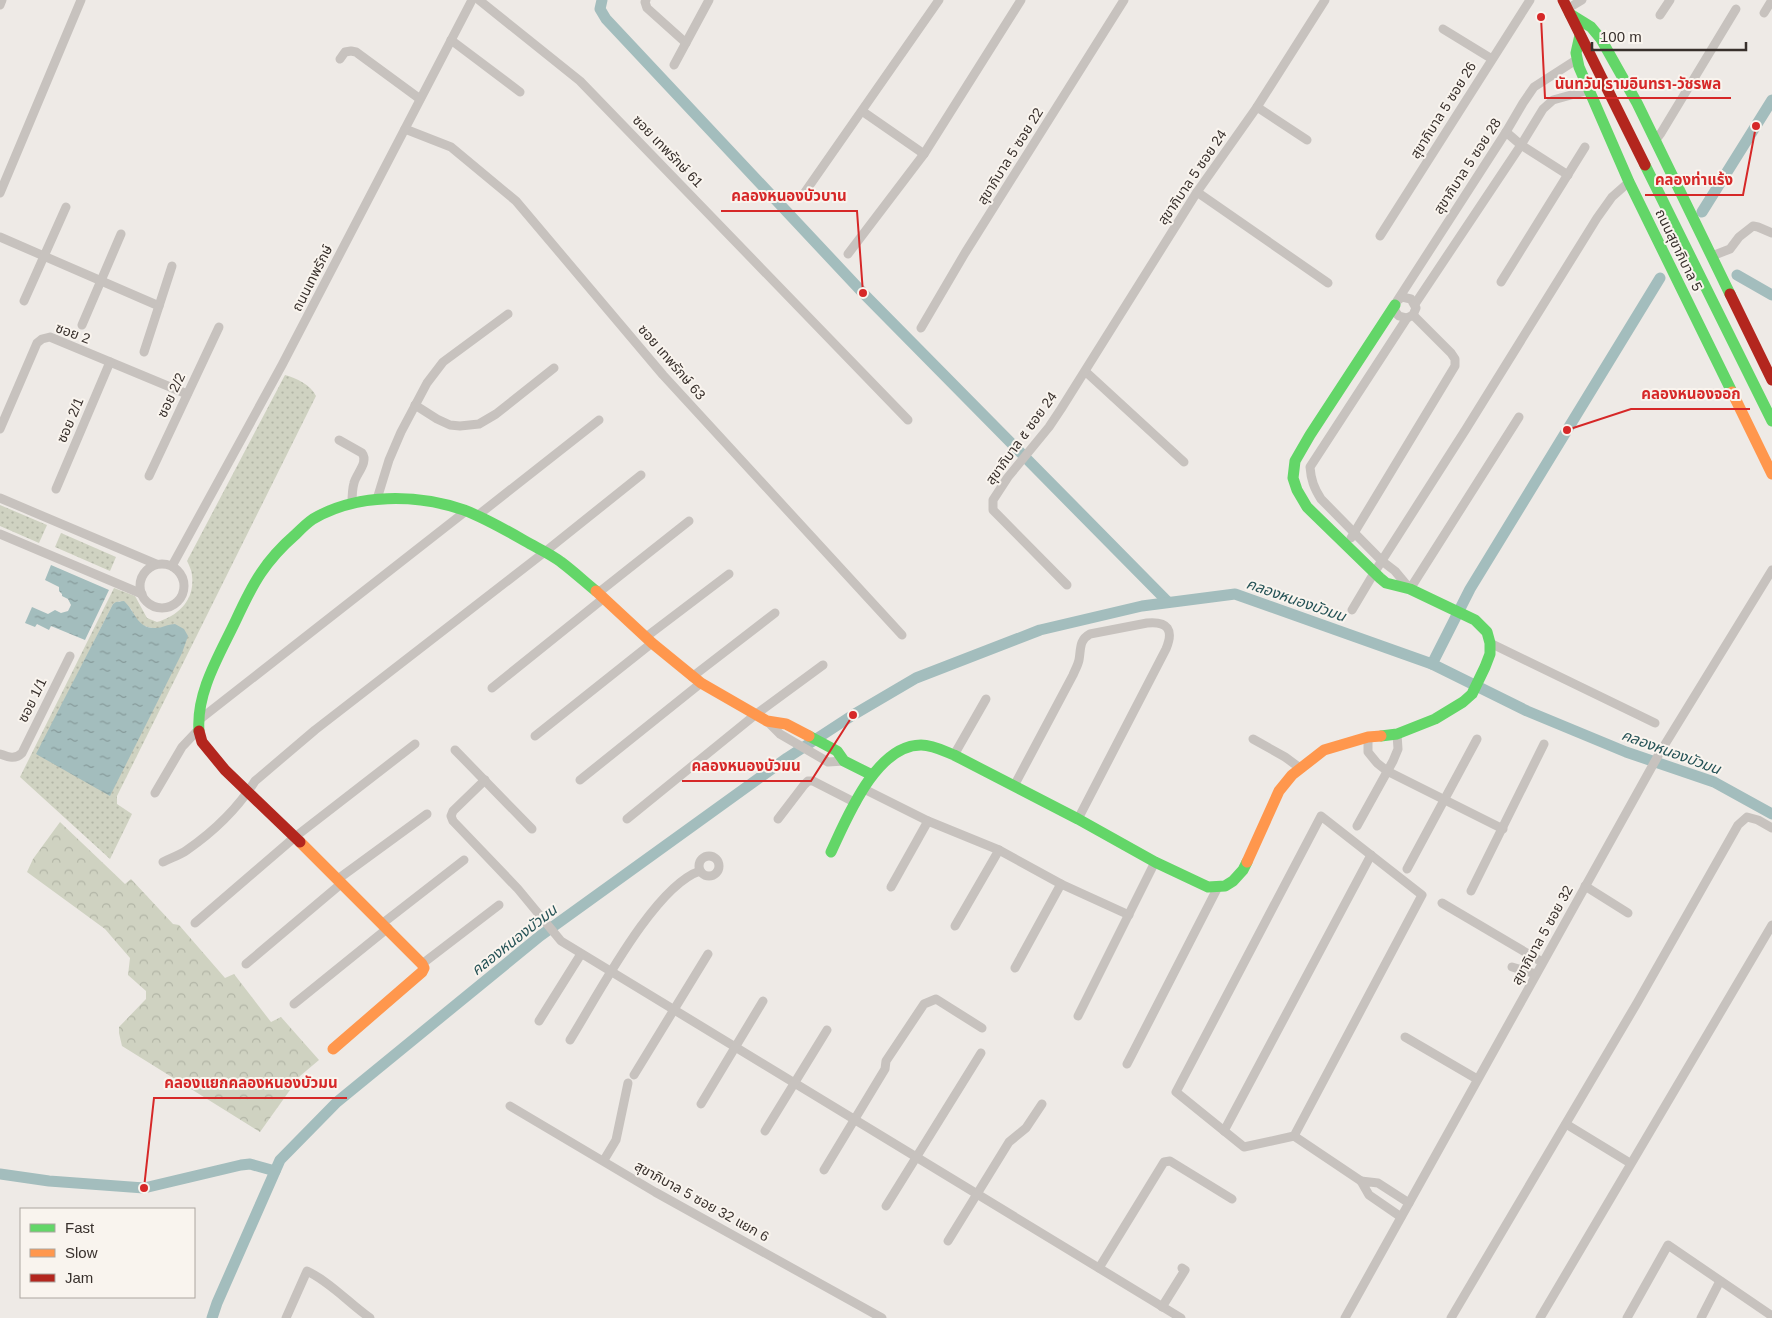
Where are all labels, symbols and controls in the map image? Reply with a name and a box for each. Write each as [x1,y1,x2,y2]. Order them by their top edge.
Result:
scale bar [1592,20,1746,52]
text: 100 m [1600,28,1642,45]
street label: สุขาภิบาล 5 ซอย 26 [1407,58,1480,162]
callout: นันทวัน รามอินทรา-วัชรพล [1545,68,1731,98]
text: นันทวัน รามอินทรา-วัชรพล [1555,75,1721,92]
street label: สุขาภิบาล 5 ซอย 22 [974,104,1047,208]
street label: ซอย เทพรักษ์ 61 [630,112,707,191]
street label: สุขาภิบาล 5 ซอย 28 [1430,115,1505,217]
street label: สุขาภิบาล 5 ซอย 24 [1154,126,1231,228]
callout: คลองท่าแร้ง [1645,165,1743,195]
text: คลองท่าแร้ง [1655,171,1733,188]
callout: คลองหนองบัวบาน [721,181,857,211]
text: คลองหนองบัวบาน [731,187,847,204]
street label: ถนนสุขาภิบาล 5 [1651,206,1706,294]
street label: ถนนเทพรักษ์ [288,242,336,314]
street label: ซอย 2 [53,319,93,347]
street label: ซอย เทพรักษ์ 63 [635,321,709,403]
street label: ซอย 2/2 [154,370,188,420]
callout: คลองหนองจอก [1631,379,1750,409]
text: คลองหนองจอก [1641,385,1741,402]
street label: สุขาภิบาล ๕ ซอย 24 [982,388,1061,488]
street label: ซอย 2/1 [53,395,87,445]
water label: คลองหนองบัวมน [1244,575,1349,625]
street label: ซอย 1/1 [14,675,50,725]
water label: คลองหนองบัวมน [1619,726,1724,778]
callout: คลองหนองบัวมน [682,751,811,781]
text: คลองหนองบัวมน [691,757,801,774]
street label: สุขาภิบาล 5 ซอย 32 [1508,882,1577,988]
water label: คลองหนองบัวมน [468,900,561,978]
callout: คลองแยกคลองหนองบัวมน [154,1068,347,1098]
text: คลองแยกคลองหนองบัวมน [164,1074,338,1091]
street label: สุขาภิบาล 5 ซอย 32 แยก 6 [632,1157,772,1246]
legend [20,1208,195,1298]
text: Fast [65,1219,95,1236]
text: Slow [65,1244,98,1261]
text: Jam [65,1269,93,1286]

